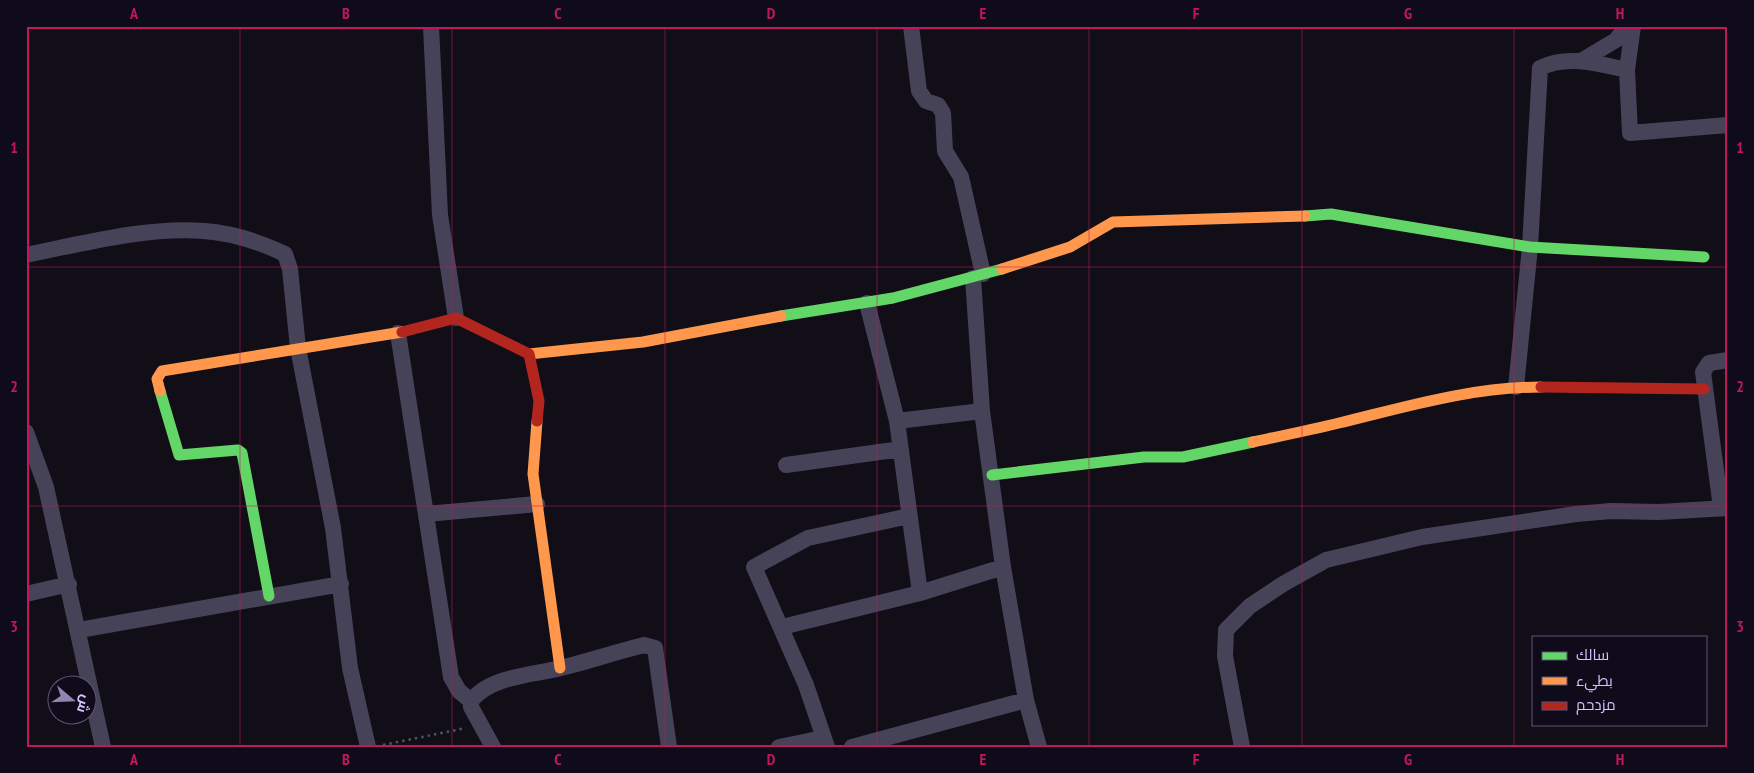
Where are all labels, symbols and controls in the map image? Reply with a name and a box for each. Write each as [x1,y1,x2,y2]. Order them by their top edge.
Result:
text: A [129,3,139,23]
text: B [342,3,350,23]
text: C [554,3,562,23]
text: D [767,3,776,23]
text: E [980,3,987,23]
text: F [1193,3,1200,23]
text: G [1404,3,1412,23]
text: H [1616,3,1624,23]
text: 1 [10,137,18,157]
text: 1 [1736,137,1744,157]
text: 2 [10,376,18,396]
text: 2 [1736,376,1744,396]
text: 3 [10,616,18,636]
text: 3 [1736,616,1744,636]
legend [1532,636,1706,726]
text: سالك [1576,645,1609,664]
text: بطيء [1576,671,1613,693]
north arrow [48,676,98,726]
text: ش [73,693,96,716]
text: مزدحم [1576,695,1616,715]
text: A [129,749,139,769]
text: B [342,749,350,769]
text: C [554,749,562,769]
text: D [767,749,776,769]
text: E [980,749,987,769]
text: F [1193,749,1200,769]
text: G [1404,749,1412,769]
text: H [1616,749,1624,769]

